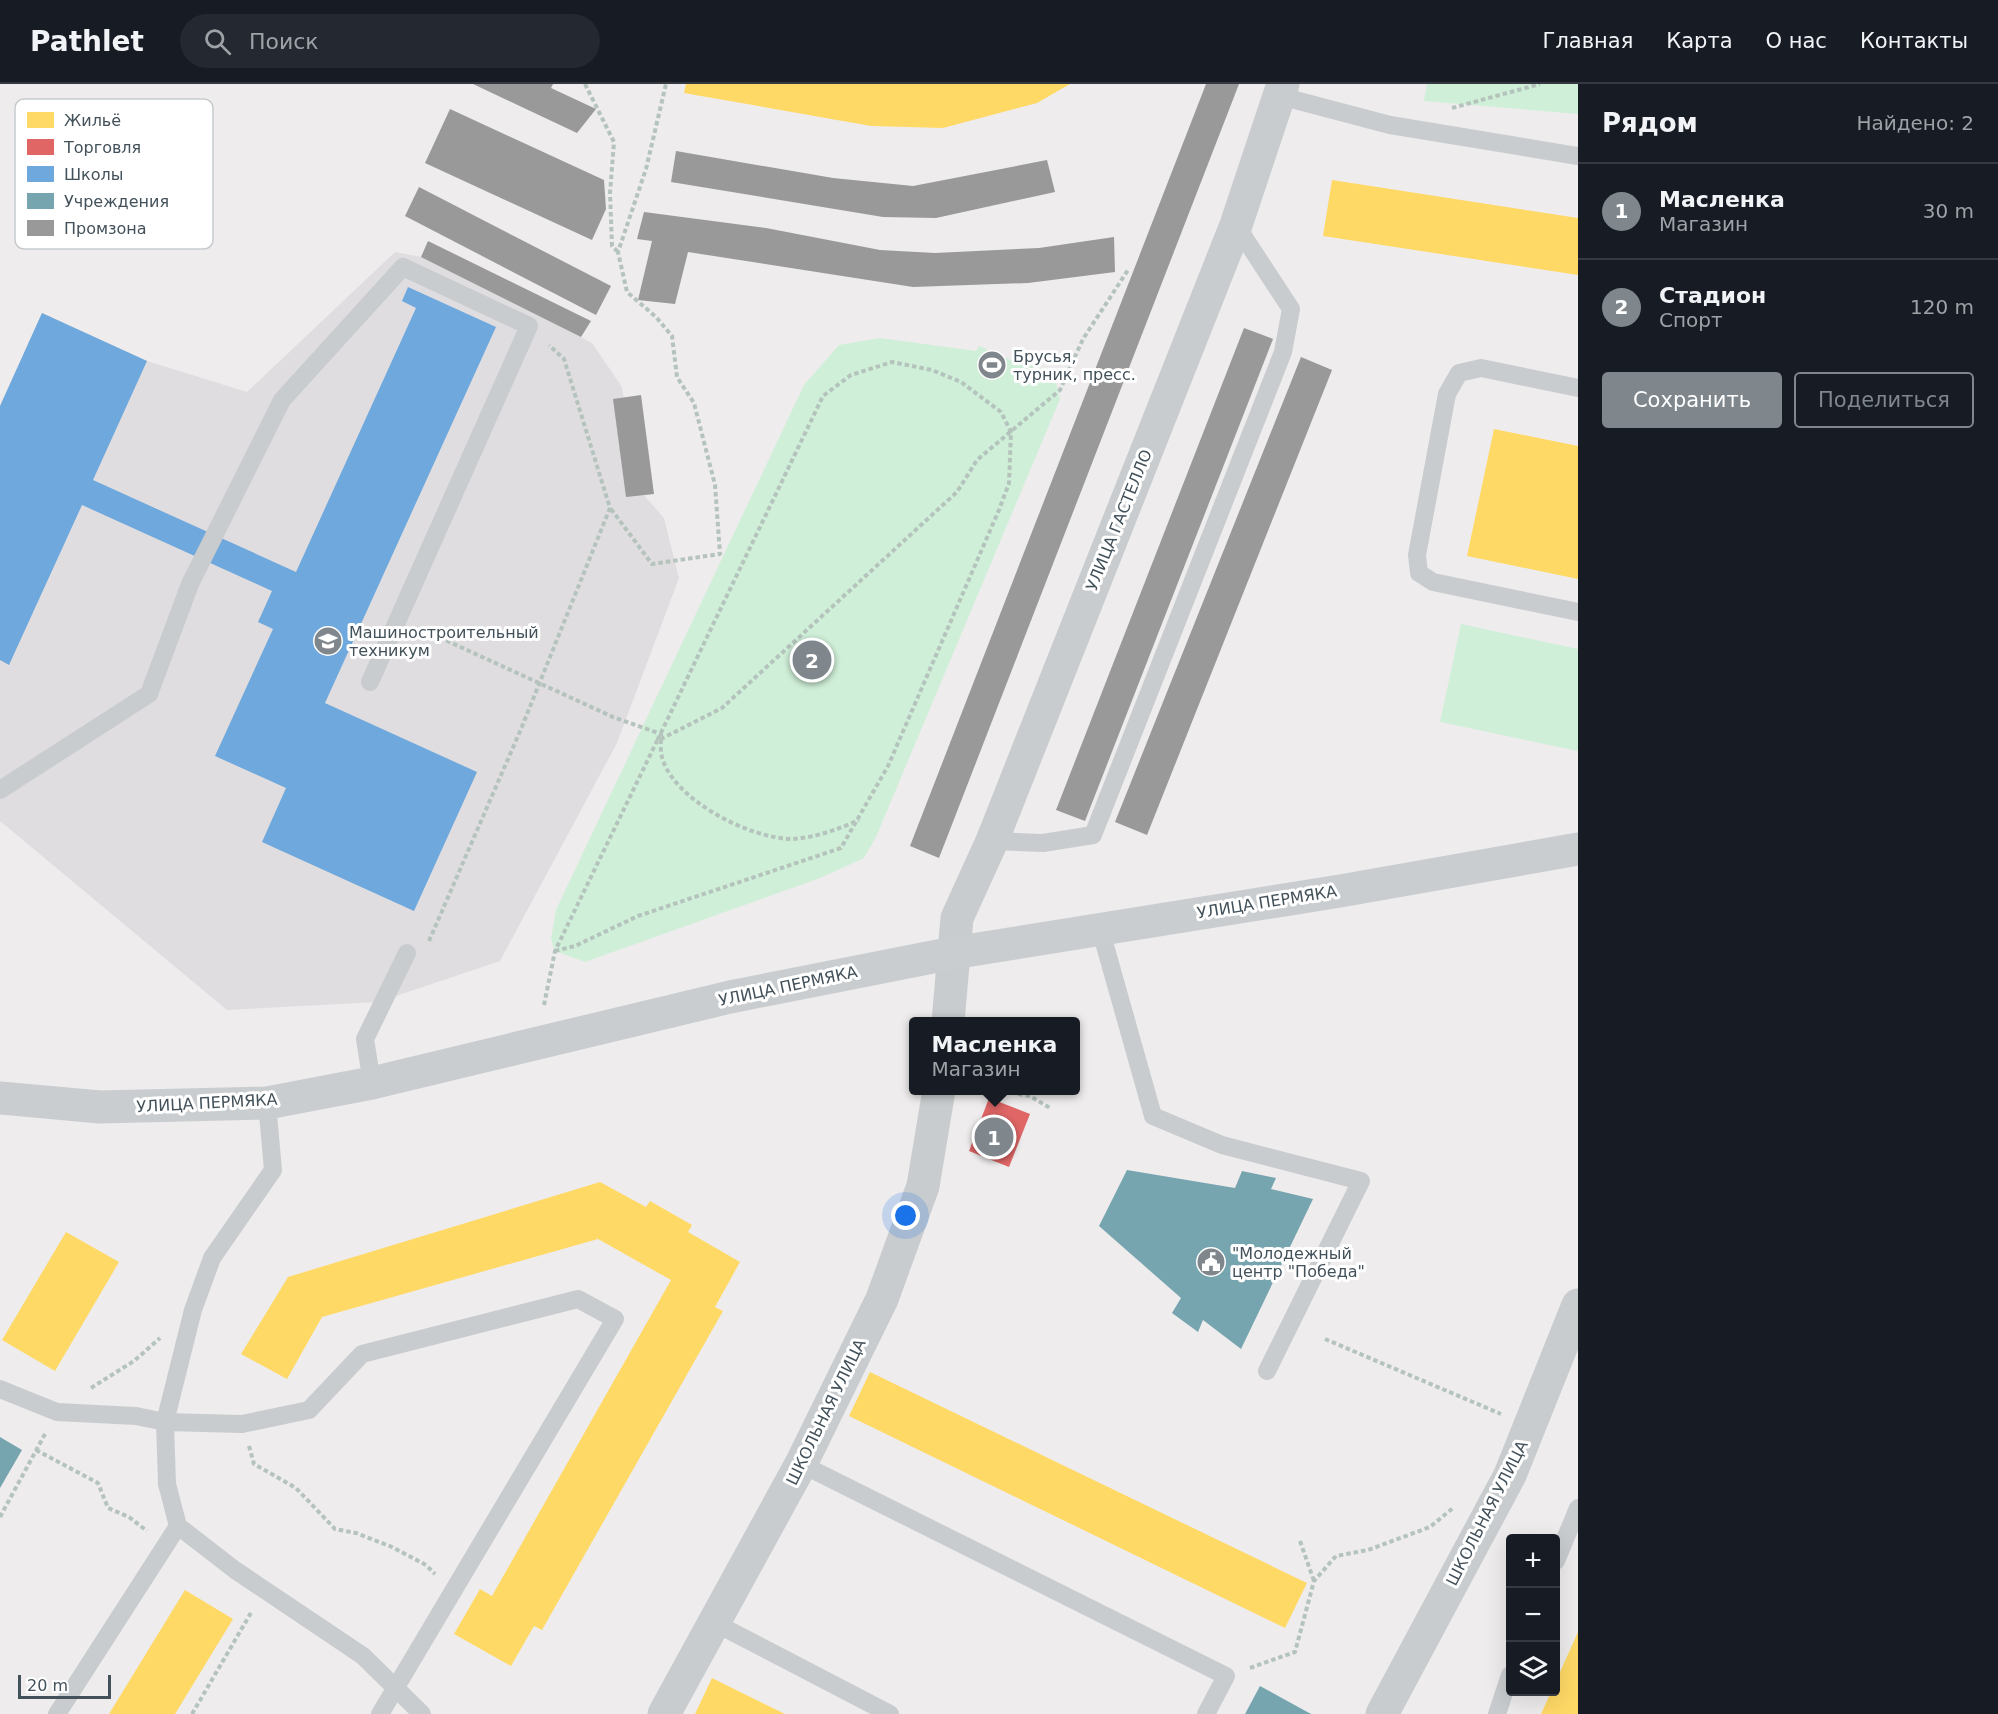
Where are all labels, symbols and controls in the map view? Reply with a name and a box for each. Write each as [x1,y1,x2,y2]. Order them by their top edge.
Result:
search box [180,14,600,68]
text: Pathlet [30,25,144,58]
icon: search [201,25,234,58]
text: Поиск [249,29,319,54]
text: Главная [1543,29,1633,53]
text: Карта [1666,29,1733,53]
text: О нас [1766,29,1827,53]
text: Контакты [1860,29,1968,53]
legend [15,99,213,249]
text: Рядом [1602,108,1698,138]
text: Жильё [64,111,121,130]
text: Найдено: 2 [1856,111,1974,135]
text: Торговля [63,138,141,157]
text: Школы [64,165,123,184]
text: Масленка [1659,187,1785,212]
text: Учреждения [64,192,169,211]
text: 1 [1615,199,1628,223]
text: 30 m [1923,199,1974,223]
text: Магазин [1659,212,1748,236]
text: Промзона [64,219,147,238]
text: Стадион [1659,283,1766,308]
text: 2 [1615,295,1628,319]
text: 120 m [1910,295,1974,319]
text: Спорт [1659,308,1723,332]
place label: Брусья, турник, пресс. [1013,347,1136,384]
sports icon: Брусья, турник, пресс. [976,349,1008,381]
button: Сохранить [1602,372,1782,428]
button: Поделиться [1794,372,1974,428]
street label: УЛИЦА ГАСТЕЛЛО [1082,447,1156,593]
place label: Машиностроительный техникум [349,623,539,660]
school or university icon: Машиностроительный техникум [312,625,344,657]
pin: 2 [792,638,832,682]
street label: УЛИЦА ПЕРМЯКА [1196,882,1338,922]
street label: УЛИЦА ПЕРМЯКА [717,962,859,1010]
popup [909,1017,1080,1095]
text: Масленка [932,1032,1057,1057]
text: Магазин [932,1057,1021,1081]
street label: УЛИЦА ПЕРМЯКА [136,1090,278,1116]
pin: 1 [974,1114,1014,1160]
your location [891,1201,920,1230]
place label: "Молодежный центр "Победа" [1232,1244,1365,1281]
public building icon: "Молодежный центр "Победа" [1195,1246,1227,1278]
street label: ШКОЛЬНАЯ УЛИЦА [782,1336,870,1488]
street label: ШКОЛЬНАЯ УЛИЦА [1442,1437,1532,1589]
map controls [1506,1534,1560,1696]
button: + [1506,1534,1560,1588]
button: − [1506,1588,1560,1642]
button: layers [1506,1642,1560,1696]
scale bar [18,1672,111,1700]
text: 20 m [27,1676,68,1695]

